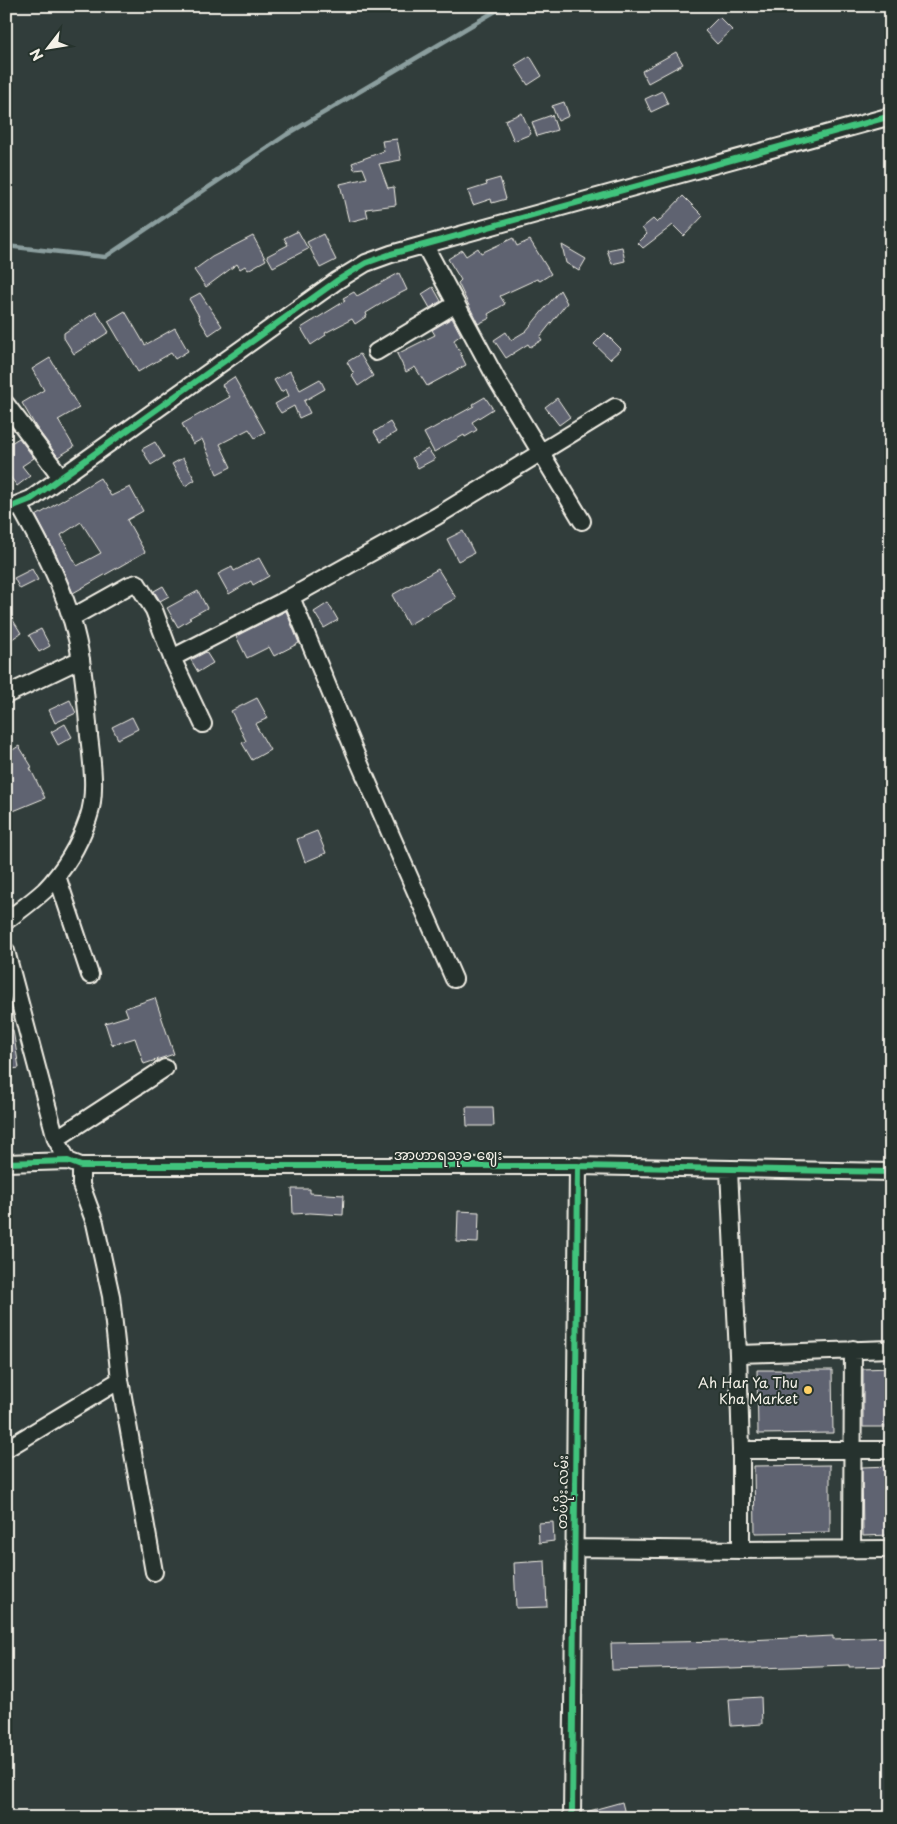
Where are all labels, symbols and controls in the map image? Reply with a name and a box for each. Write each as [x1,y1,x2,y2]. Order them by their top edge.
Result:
north arrow [22,22,72,72]
text: N [25,45,48,65]
street label: အာဟာရသုခ ဈေး [394,1144,502,1167]
place label: Ah Har Ya Thu Kha Market [698,1372,798,1409]
marker: Ah Har Ya Thu Kha Market [802,1384,814,1396]
street label: တပ်ပိုး လမ်း [551,1455,575,1529]

